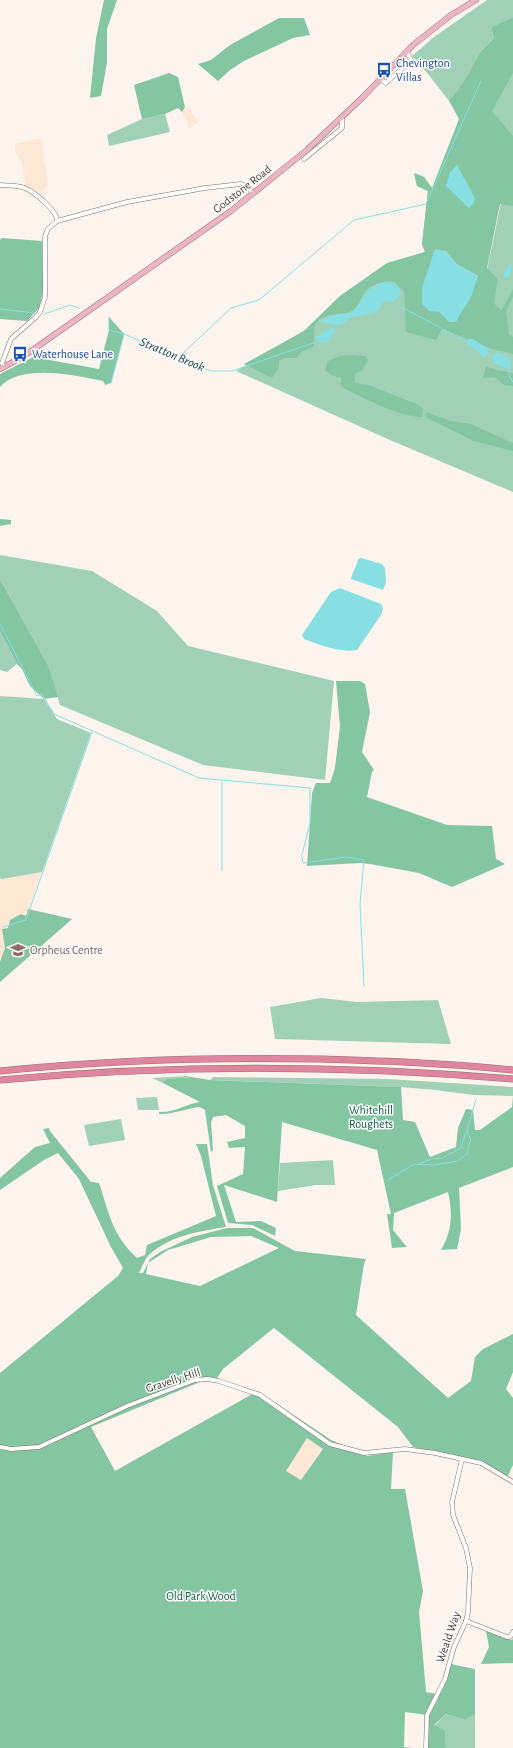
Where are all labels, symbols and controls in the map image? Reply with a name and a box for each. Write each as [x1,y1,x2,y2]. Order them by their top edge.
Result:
place label: Chevington Villas [396,57,450,83]
bus stop icon: Chevington Villas [375,61,393,79]
street label: Godstone Road [211,163,273,215]
water label: Stratton Brook [138,335,206,375]
bus stop icon: Waterhouse Lane [11,345,29,363]
place label: Waterhouse Lane [32,348,113,360]
school or university icon: Orpheus Centre [9,941,27,959]
place label: Orpheus Centre [30,944,103,956]
park label: Whitehill Roughets [349,1104,393,1130]
street label: Gravelly Hill [144,1366,202,1395]
park label: Old Park Wood [166,1590,236,1602]
street label: Weald Way [434,1610,463,1664]

